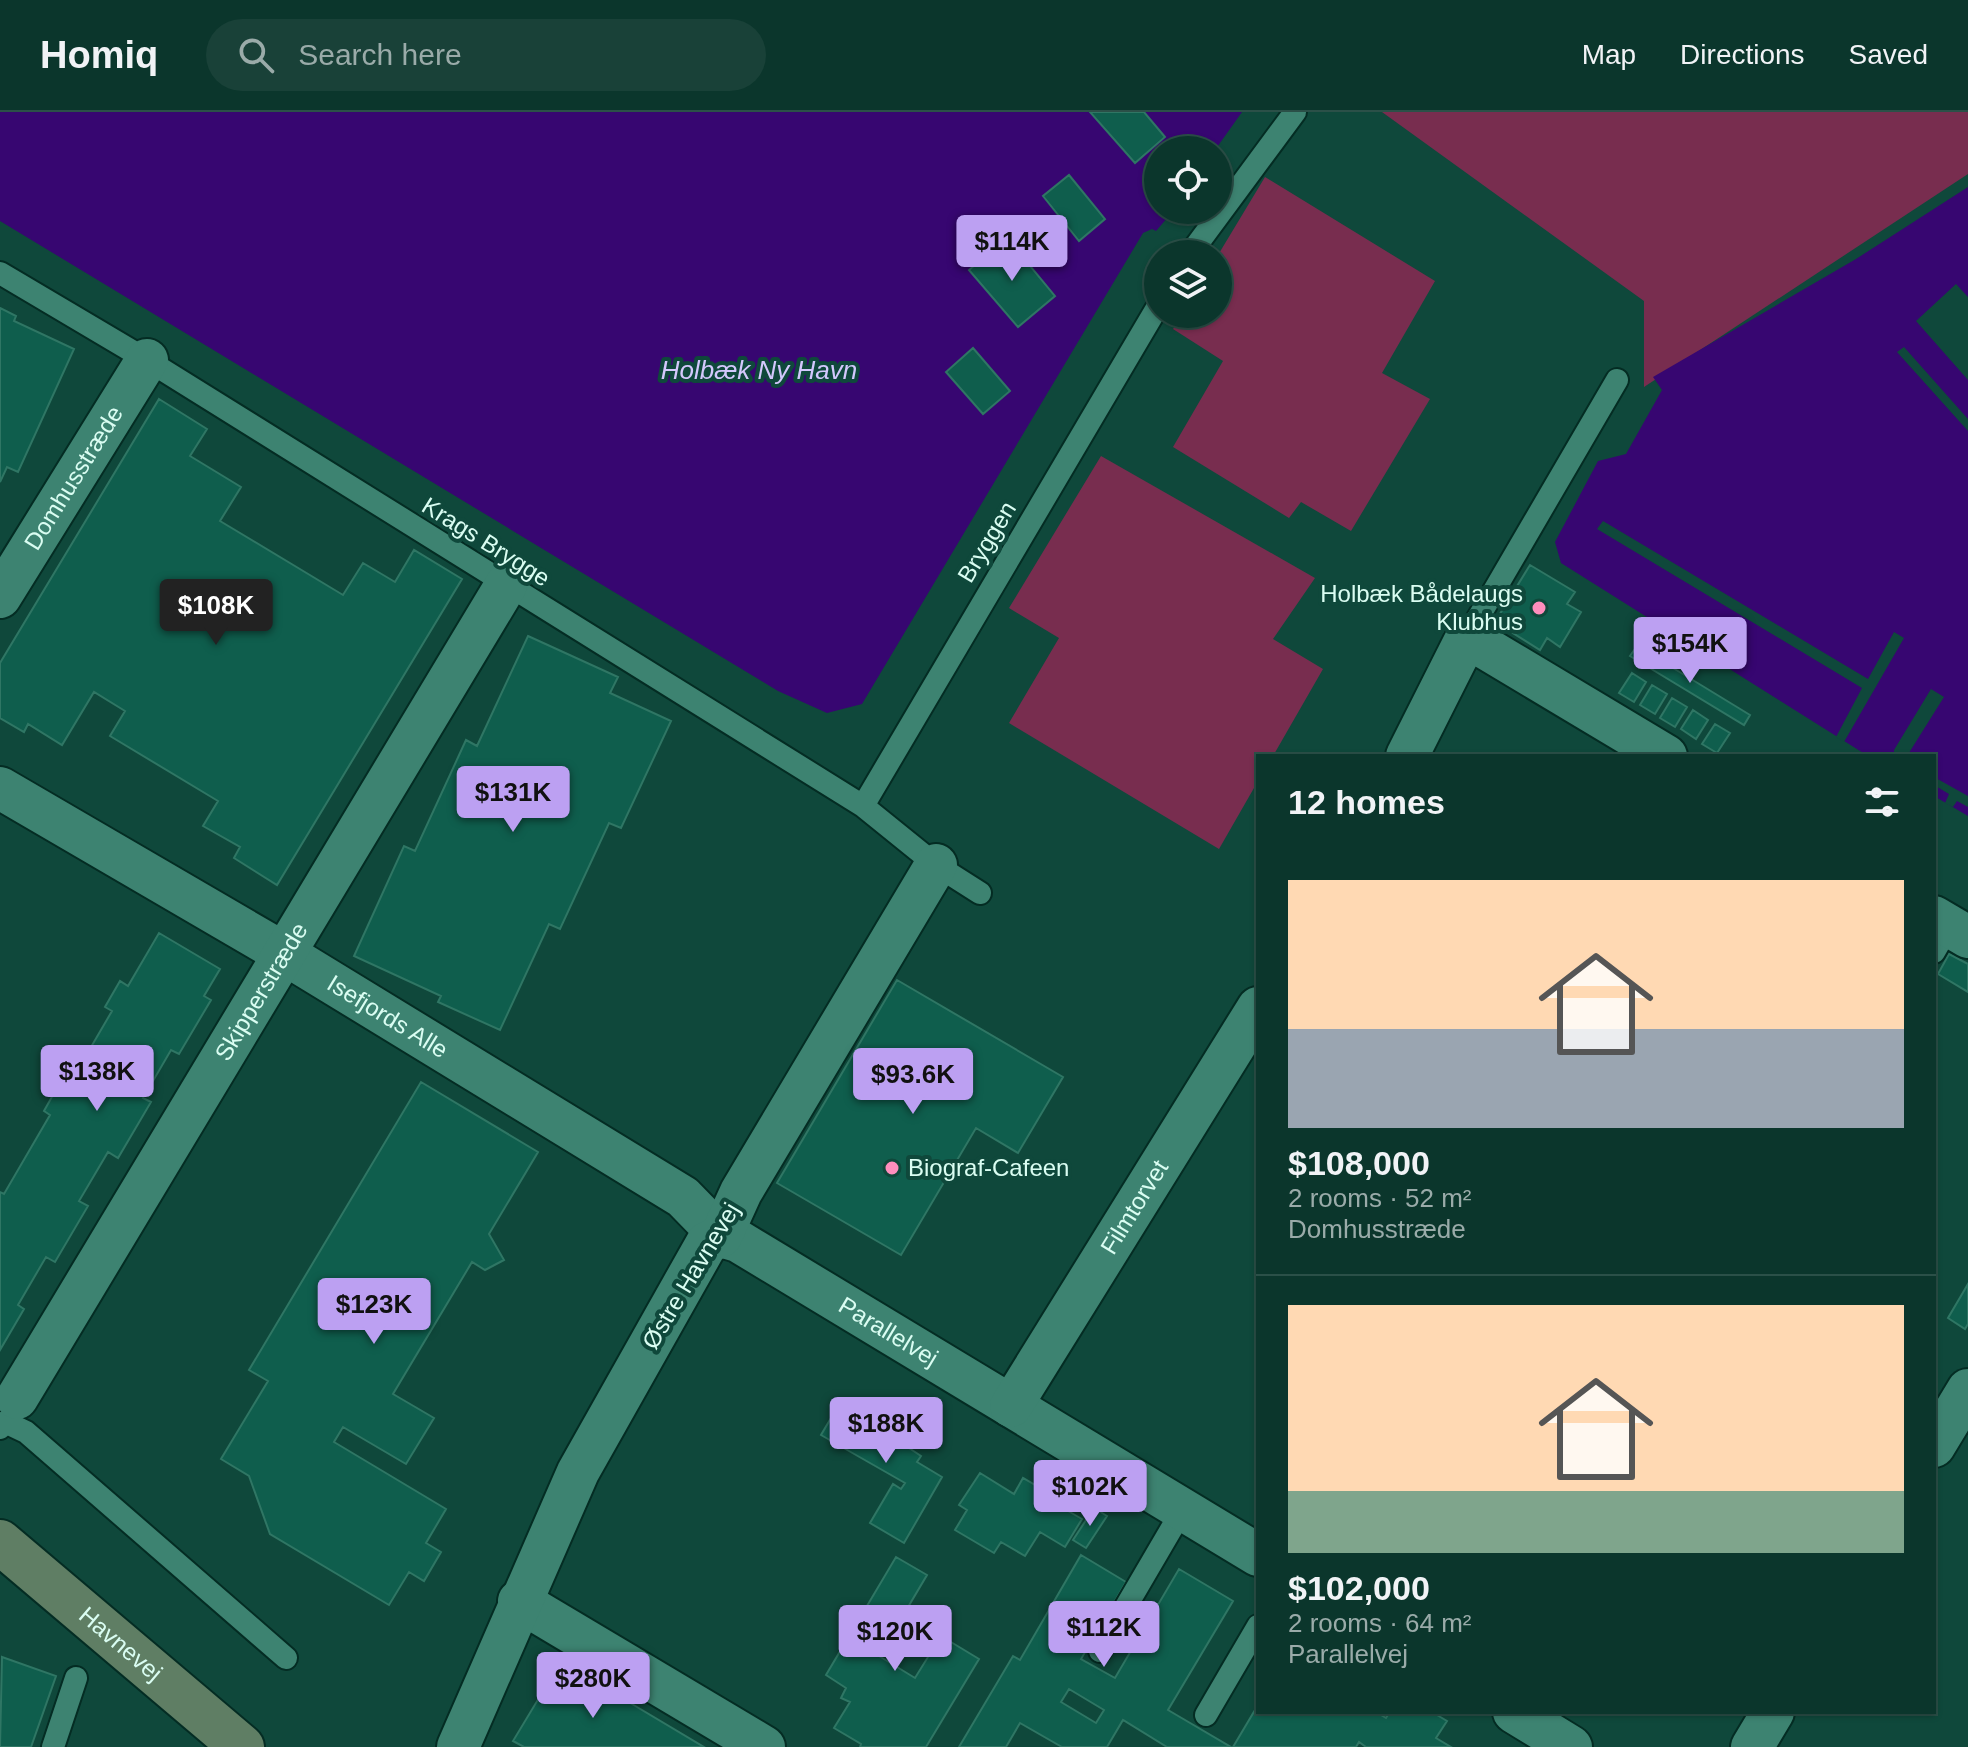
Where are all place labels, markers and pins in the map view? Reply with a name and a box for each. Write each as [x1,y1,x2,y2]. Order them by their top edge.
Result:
pin: $114K [956,215,1068,283]
pin: $108K [160,579,272,647]
place label: Holbæk Bådelaugs Klubhus [1320,580,1523,635]
marker: Holbæk Bådelaugs Klubhus [1530,599,1548,617]
pin: $154K [1634,617,1746,685]
pin: $131K [457,766,569,834]
pin: $138K [41,1045,153,1113]
pin: $93.6K [848,1048,978,1116]
place label: Biograf-Cafeen [908,1154,1069,1181]
marker: Biograf-Cafeen [883,1159,901,1177]
pin: $123K [318,1278,430,1346]
pin: $188K [830,1397,942,1465]
pin: $102K [1034,1460,1146,1528]
pin: $112K [1048,1601,1160,1669]
pin: $120K [839,1605,951,1673]
pin: $280K [537,1652,649,1720]

